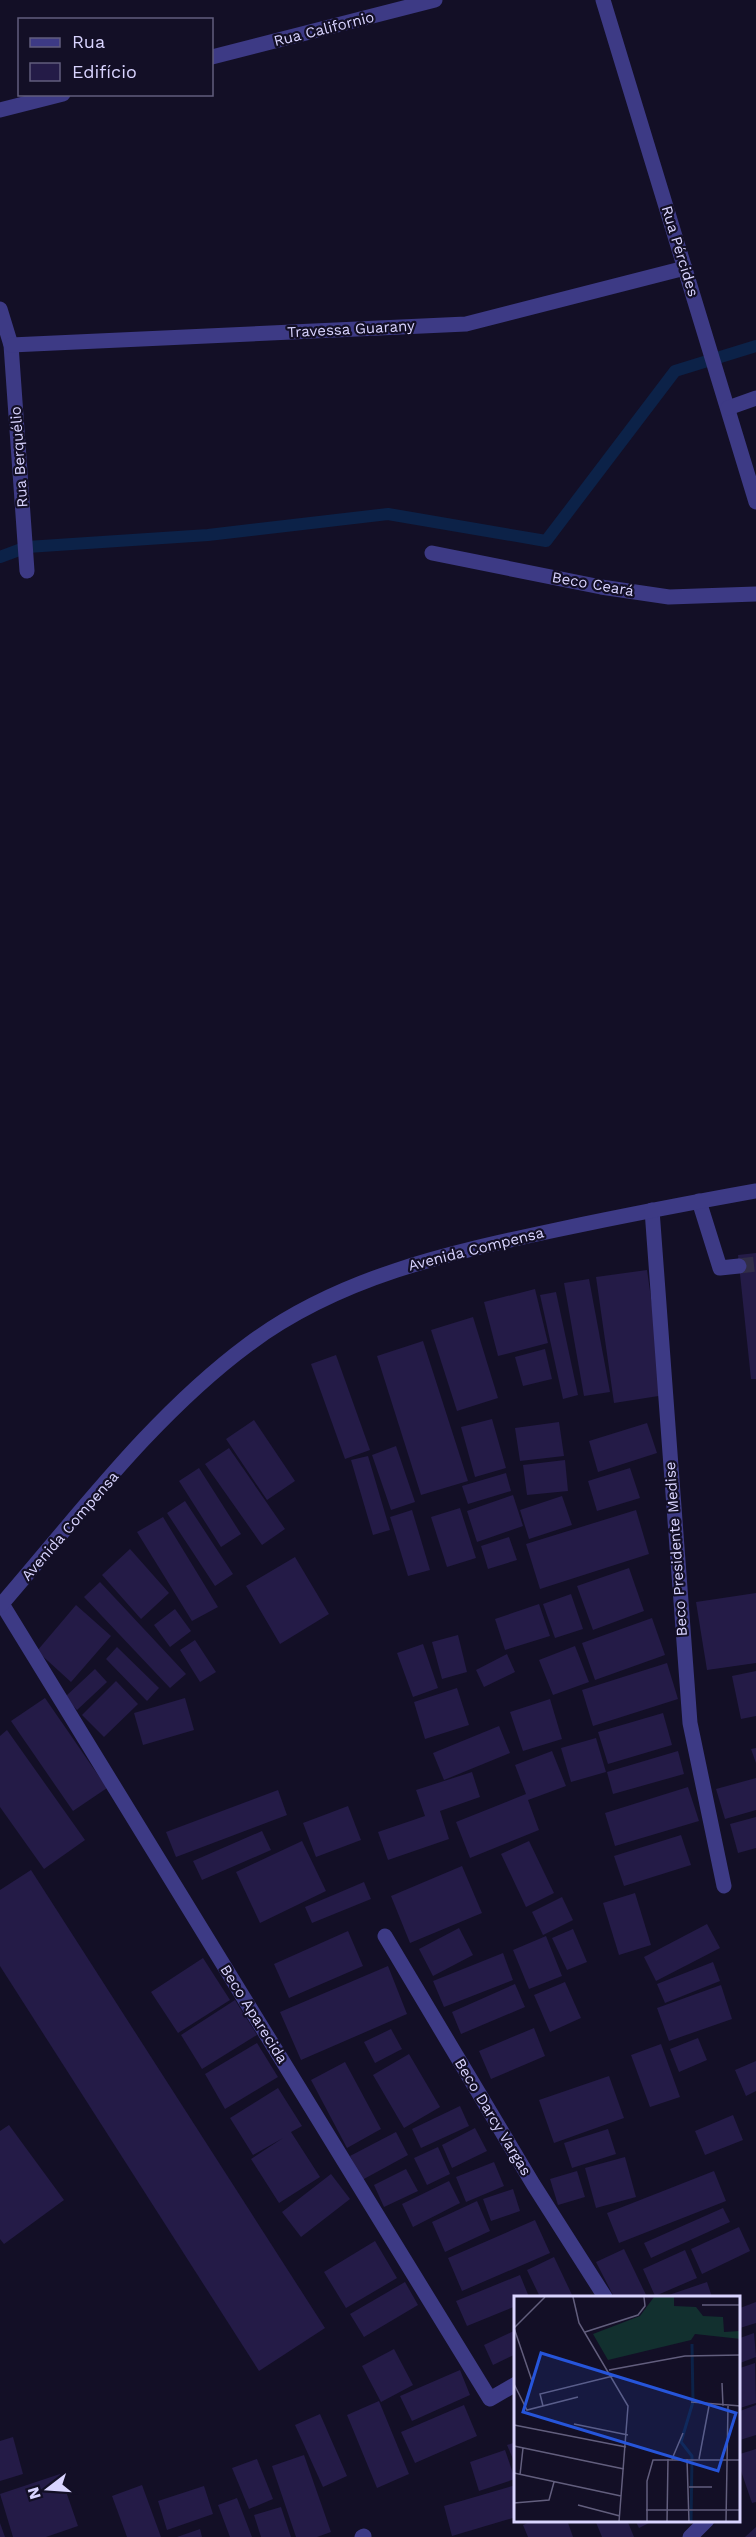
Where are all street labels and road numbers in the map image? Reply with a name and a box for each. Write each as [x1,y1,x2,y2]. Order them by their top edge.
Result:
street label: Rua Californio [272,8,376,50]
street label: Rua Pércides [658,203,702,299]
street label: Travessa Guarany [287,317,415,341]
street label: Rua Berquélio [6,406,32,508]
street label: Beco Ceará [551,568,636,600]
street label: Avenida Compensa [406,1223,546,1275]
street label: Beco Presidente Medise [661,1461,691,1637]
street label: Avenida Compensa [18,1467,123,1584]
street label: Beco Aparecida [216,1961,292,2067]
street label: Beco Darcy Vargas [451,2055,535,2179]

